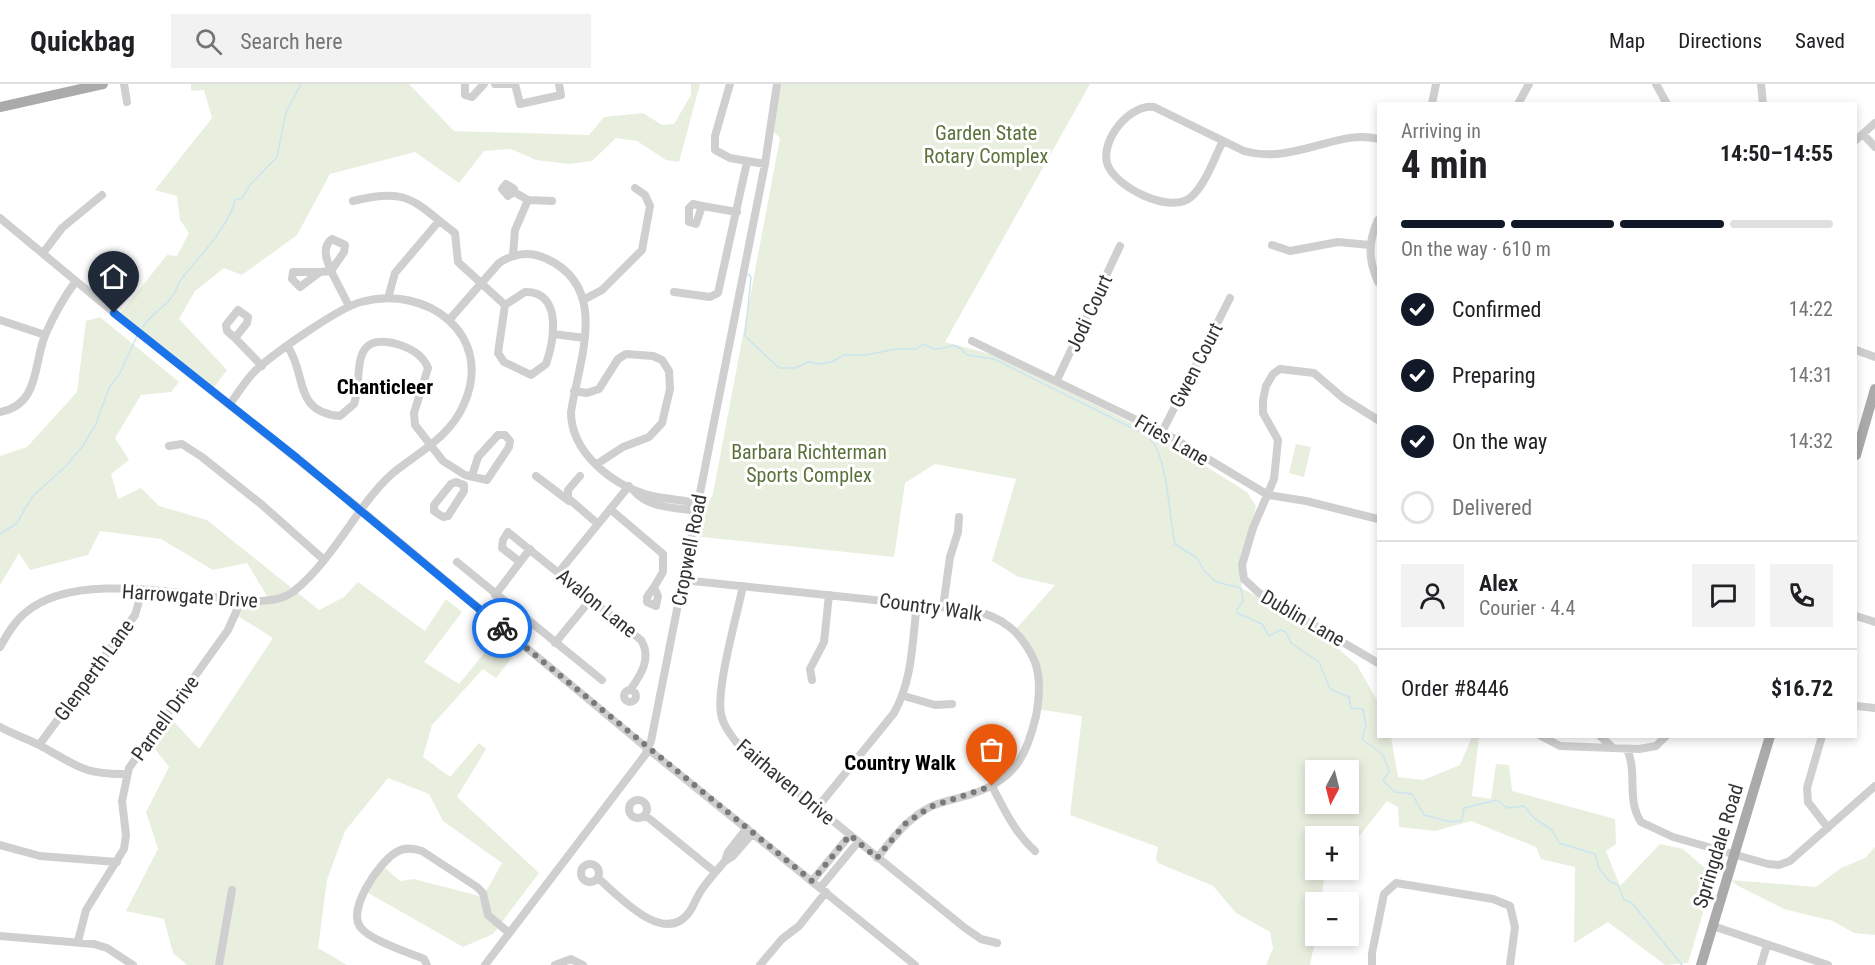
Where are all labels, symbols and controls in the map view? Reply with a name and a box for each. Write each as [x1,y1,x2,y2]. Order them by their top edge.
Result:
search box [171,14,591,68]
text: Quickbag [30,25,135,58]
icon: search [192,25,225,58]
text: Search here [240,29,342,54]
text: Map [1609,29,1645,53]
text: Directions [1678,29,1762,53]
text: Saved [1795,29,1845,53]
text: Arriving in [1401,119,1481,143]
park label: Garden State Rotary Complex [924,121,1048,168]
text: 14:50–14:55 [1720,141,1833,166]
text: 4 min [1401,142,1488,188]
text: On the way · 610 m [1401,237,1551,261]
pin [88,251,139,313]
icon: home [97,260,130,293]
street label: Jodi Court [1061,271,1117,355]
icon: check [1401,293,1434,326]
text: Confirmed [1452,297,1541,322]
text: 14:22 [1789,297,1833,321]
street label: Gwen Court [1164,318,1228,411]
icon: check [1401,359,1434,392]
text: Preparing [1452,363,1536,388]
text: 14:31 [1789,363,1833,387]
district label: Chanticleer [337,375,433,399]
street label: Fries Lane [1131,409,1213,471]
icon: check [1401,425,1434,458]
text: On the way [1452,429,1547,454]
text: 14:32 [1789,429,1833,453]
park label: Barbara Richterman Sports Complex [731,440,887,487]
street label: Cropwell Road [666,492,712,608]
text: Delivered [1452,495,1532,520]
street label: Avalon Lane [552,563,642,643]
button: person [1401,564,1464,627]
button: chat [1692,564,1755,627]
button: phone [1770,564,1833,627]
text: Alex [1479,571,1518,596]
street label: Harrowgate Drive [121,579,259,613]
street label: Dublin Lane [1257,584,1349,652]
street label: Country Walk [878,588,984,626]
text: Courier · 4.4 [1479,596,1575,620]
courier [472,598,532,658]
icon: bike [486,612,519,645]
street label: Glenperth Lane [49,615,139,725]
street label: Parnell Drive [126,671,204,765]
text: Order #8446 [1401,676,1509,701]
text: $16.72 [1771,676,1833,701]
pin [966,724,1017,786]
icon: bag [975,733,1008,766]
street label: Fairhaven Drive [732,734,840,830]
district label: Country Walk [844,751,957,775]
north arrow [1305,760,1359,814]
map controls [1305,760,1359,946]
street label: Springdale Road [1688,781,1748,911]
button: + [1305,826,1359,880]
button: − [1305,892,1359,946]

